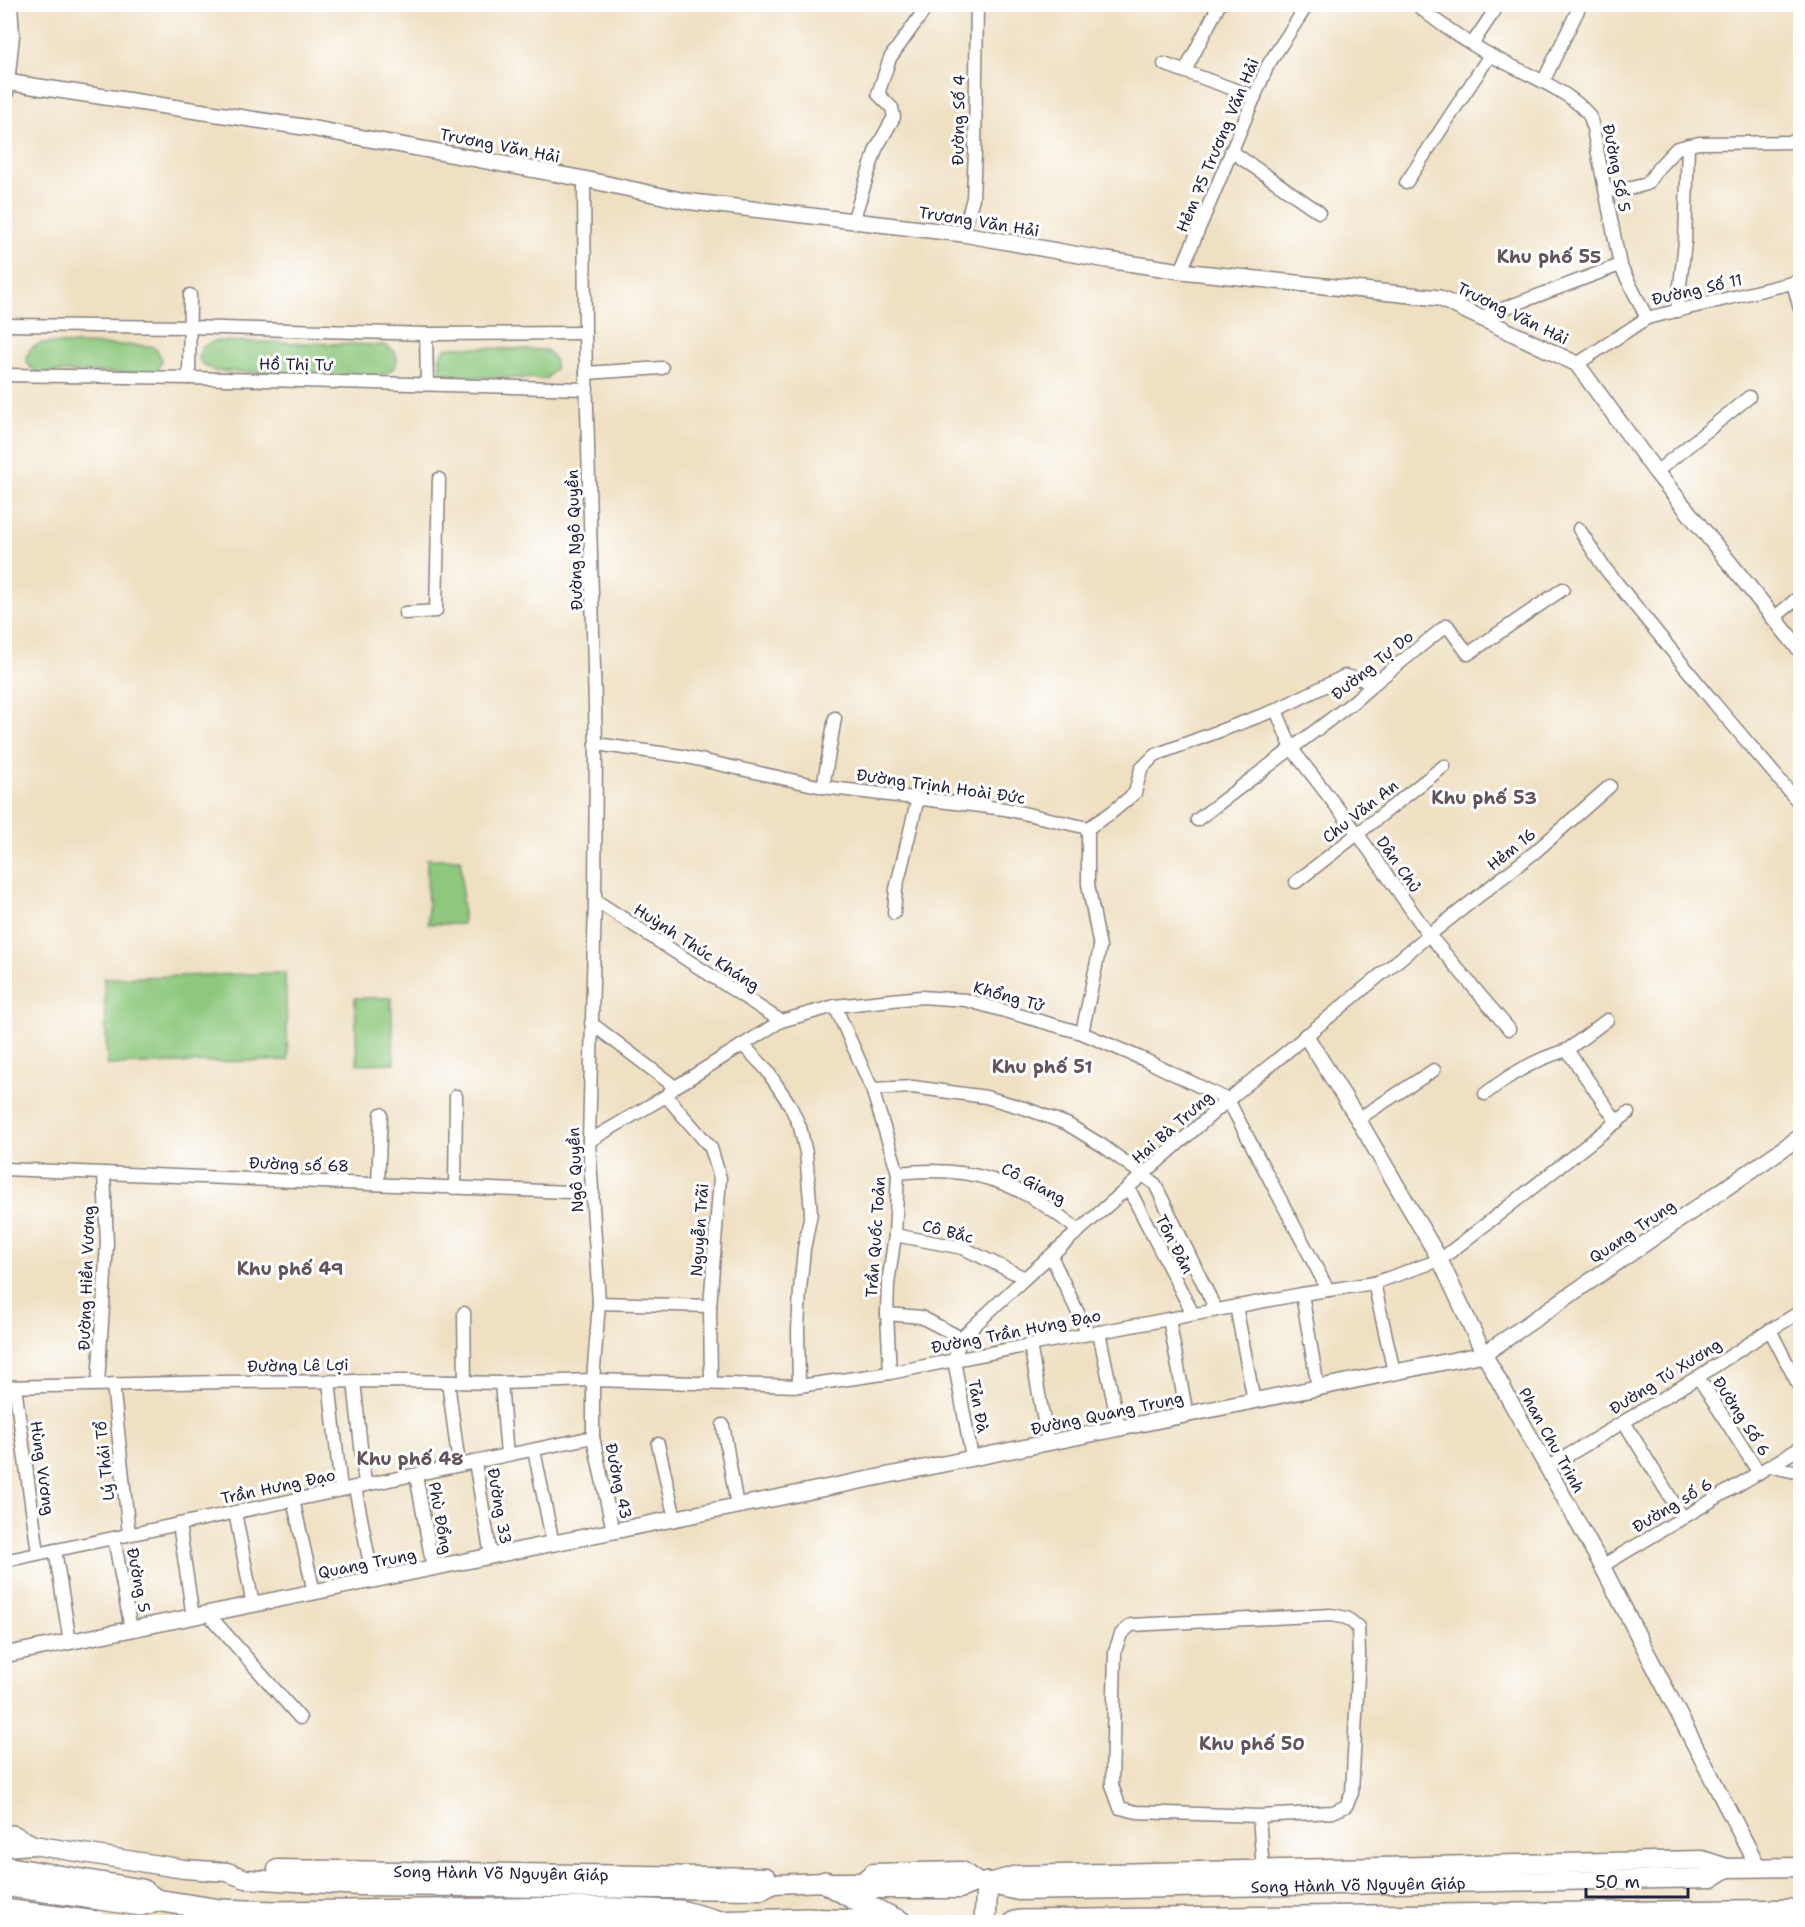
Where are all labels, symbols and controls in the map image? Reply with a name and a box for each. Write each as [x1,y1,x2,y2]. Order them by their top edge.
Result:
street label: Hẻm 75 Trương Văn Hải [1171,55,1264,236]
street label: Đường Số 4 [947,74,970,166]
street label: Đường Số 5 [1598,122,1635,214]
street label: Trương Văn Hải [438,124,562,167]
street label: Trương Văn Hải [917,202,1041,241]
district label: Khu phố 55 [1497,245,1601,269]
street label: Đường Số 11 [1650,269,1744,310]
street label: Trương Văn Hải [1453,277,1572,350]
street label: Hồ Thị Tư [259,353,334,376]
street label: Đường Ngô Quyền [562,469,587,611]
street label: Đường Tự Do [1327,626,1418,705]
street label: Đường Trịnh Hoài Đức [855,764,1027,809]
street label: Chu Văn An [1318,775,1403,848]
district label: Khu phố 53 [1431,786,1537,810]
street label: Hẻm 16 [1483,823,1540,875]
street label: Dân Chủ [1372,832,1426,897]
street label: Huỳnh Thúc Kháng [630,899,764,996]
street label: Khổng Tử [971,976,1048,1017]
district label: Khu phố 51 [992,1055,1092,1079]
street label: Hai Bà Trưng [1127,1086,1218,1169]
street label: Ngô Quyền [563,1127,588,1213]
street label: Đường số 68 [249,1152,349,1177]
street label: Cô Giang [998,1158,1070,1209]
street label: Trần Quốc Toản [861,1176,890,1298]
street label: Nguyễn Trãi [686,1183,713,1277]
street label: Quang Trung [1585,1195,1680,1268]
street label: Đường Hiền Vương [73,1205,100,1351]
street label: Tôn Đản [1151,1211,1199,1278]
street label: Cô Bắc [920,1215,976,1248]
district label: Khu phố 49 [237,1257,343,1281]
street label: Đường Trần Hưng Đạo [929,1305,1103,1358]
street label: Đường Tú Xương [1605,1333,1725,1419]
street label: Đường Lê Lợi [247,1354,349,1377]
street label: Đường Số 6 [1708,1373,1775,1460]
street label: Tản Đà [963,1378,994,1435]
street label: Phan Chu Trinh [1514,1384,1589,1497]
street label: Đường Quang Trung [1029,1387,1185,1440]
street label: Hùng Vương [25,1419,60,1517]
street label: Lý Thái Tổ [90,1420,119,1502]
street label: Đường 43 [600,1441,637,1521]
district label: Khu phố 48 [356,1447,464,1471]
street label: Trần Hưng Đạo [219,1464,337,1509]
street label: Đường 33 [482,1466,517,1546]
street label: Đường số 6 [1628,1473,1716,1538]
street label: Phù Đổng [424,1480,457,1556]
street label: Quang Trung [316,1544,418,1583]
street label: Đường 5 [122,1546,155,1614]
district label: Khu phố 50 [1199,1732,1305,1756]
street label: Song Hành Võ Nguyên Giáp [393,1861,609,1885]
scale bar [1586,1861,1688,1899]
text: 50 m [1595,1870,1640,1894]
street label: Song Hành Võ Nguyên Giáp [1250,1873,1466,1898]

